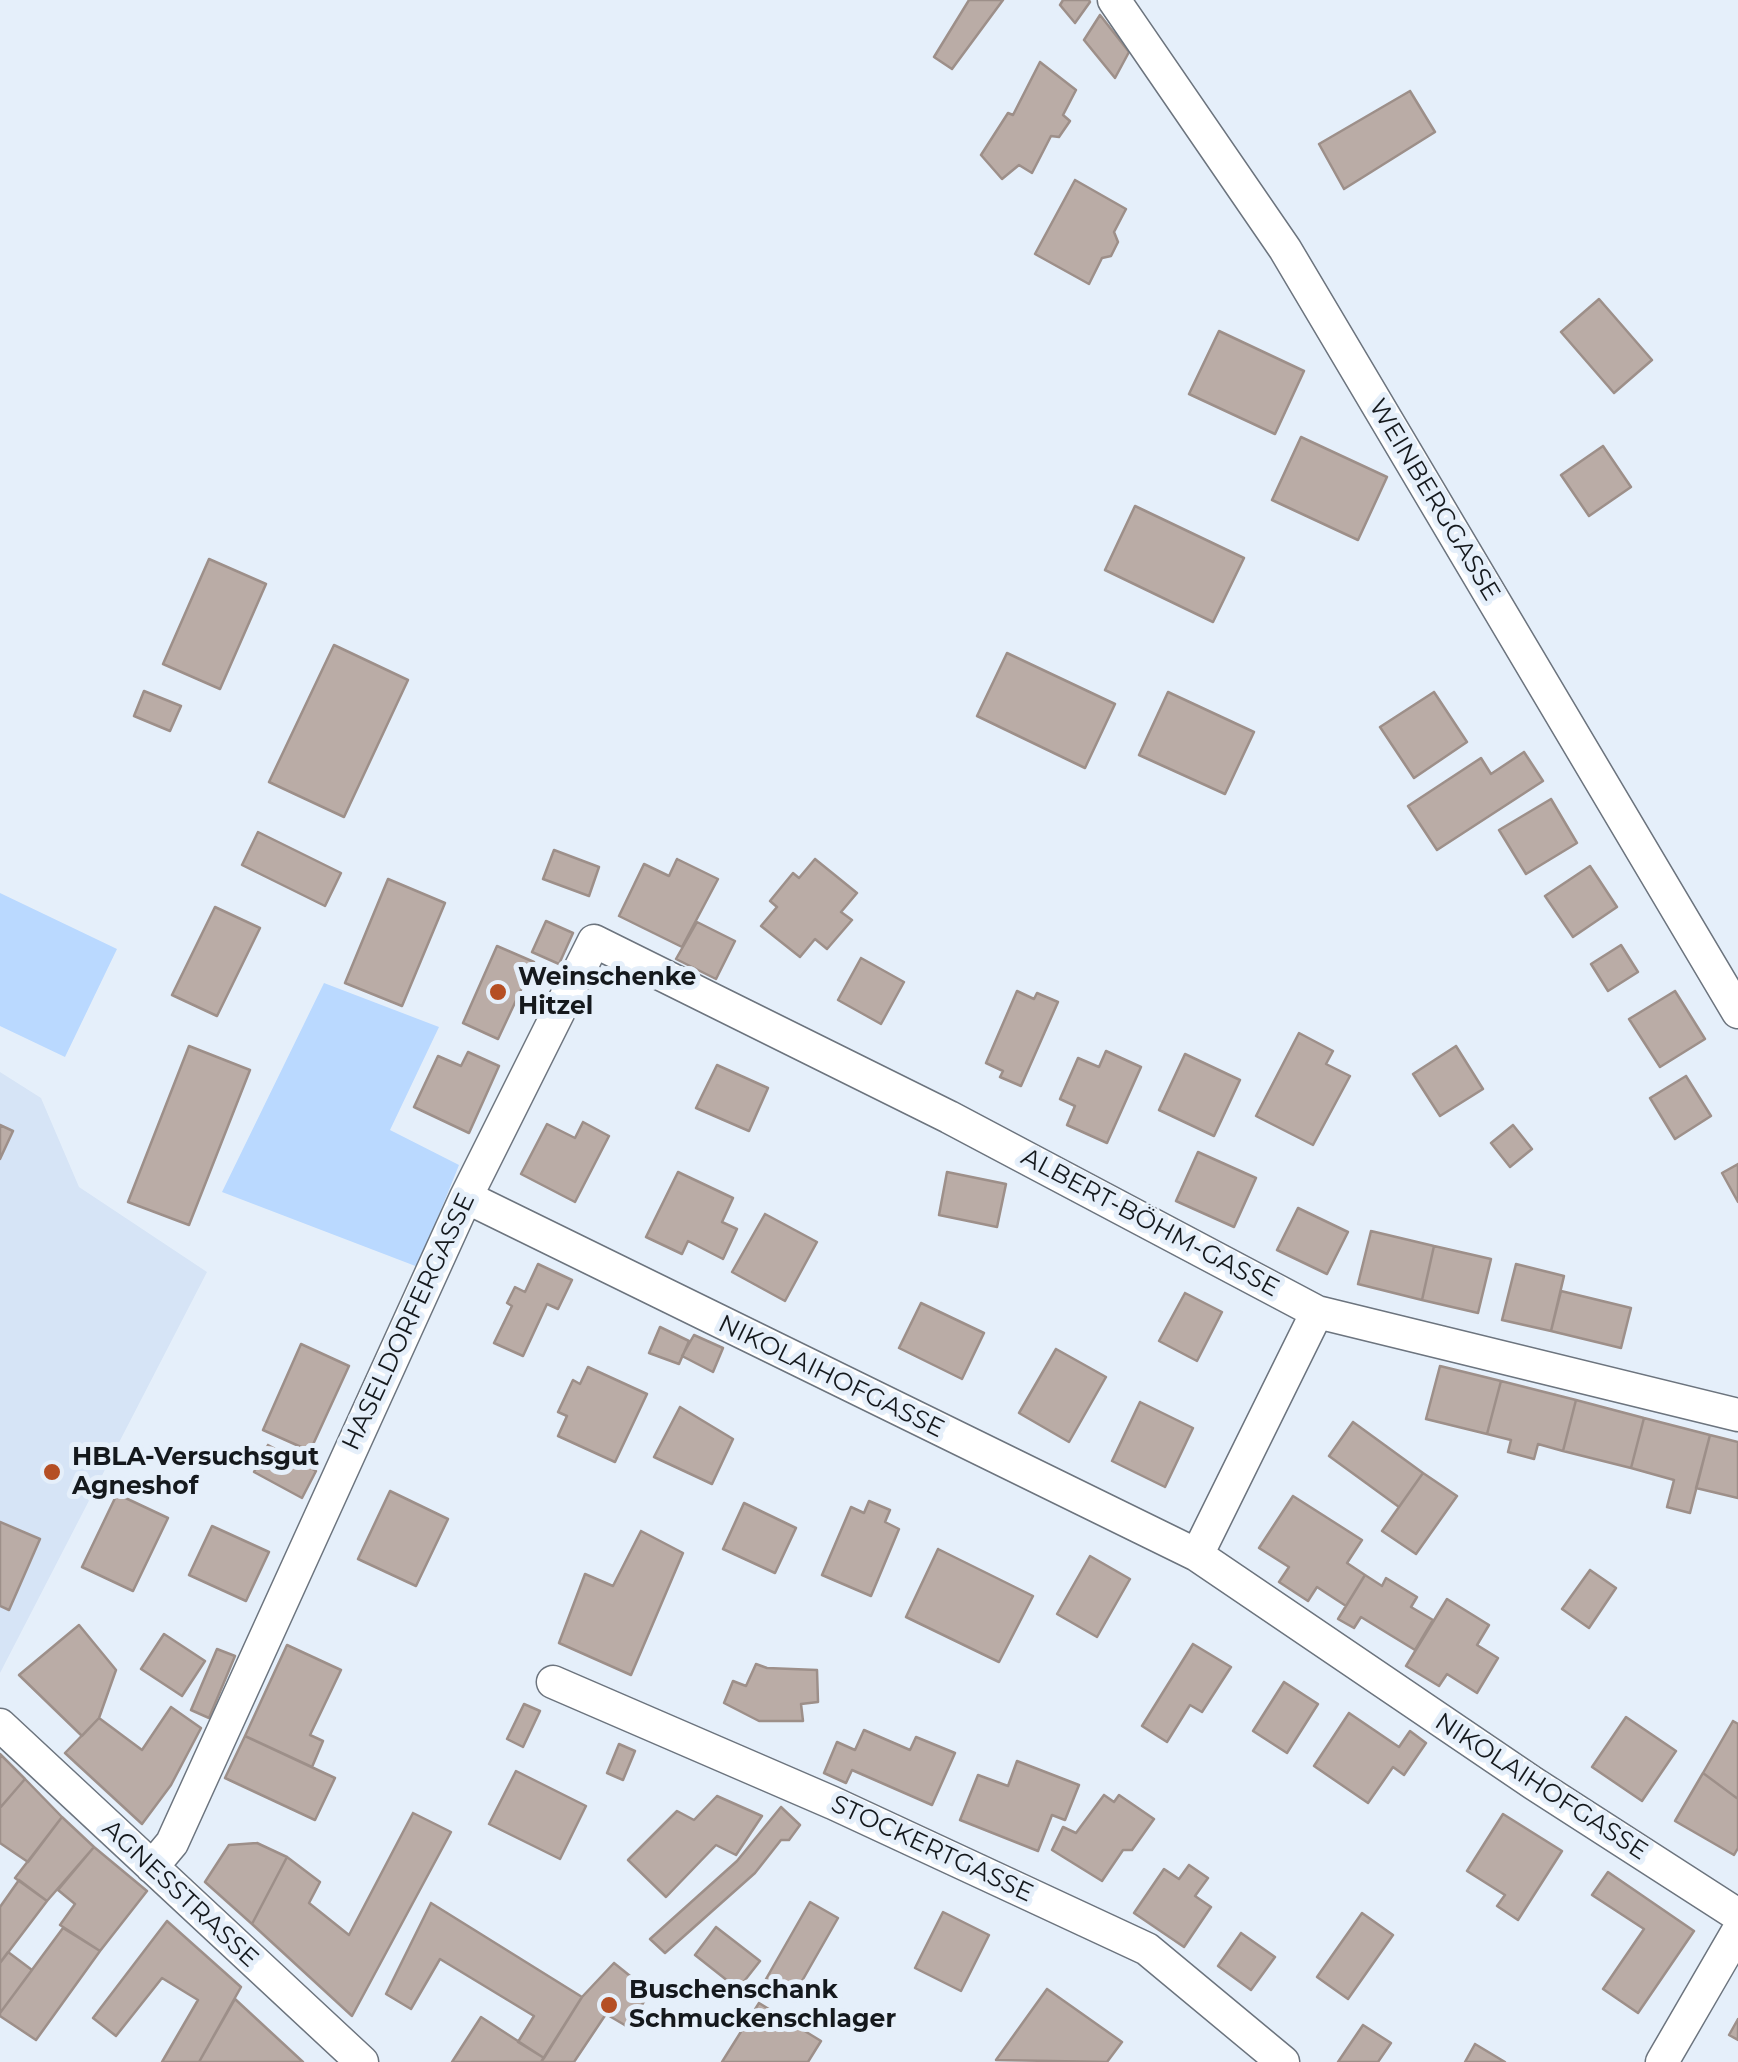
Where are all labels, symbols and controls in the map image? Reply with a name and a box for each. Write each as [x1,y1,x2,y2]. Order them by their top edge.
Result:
street label: WEINBERGGASSE [1362,394,1506,606]
place label: Weinschenke Hitzel [518,963,696,1022]
marker: Weinschenke Hitzel [487,981,509,1003]
street label: ALBERT-BÖHM-GASSE [1016,1142,1284,1304]
street label: HASELDORFERGASSE [336,1189,482,1455]
street label: NIKOLAIHOFGASSE [713,1309,949,1445]
place label: HBLA-Versuchsgut Agneshof [72,1443,319,1502]
marker: HBLA-Versuchsgut Agneshof [41,1461,63,1483]
street label: NIKOLAIHOFGASSE [1429,1707,1653,1867]
street label: STOCKERTGASSE [826,1789,1038,1909]
street label: AGNESSTRASSE [96,1814,264,1974]
place label: Buschenschank Schmuckenschlager [629,1976,896,2035]
marker: Buschenschank Schmuckenschlager [598,1994,620,2016]

